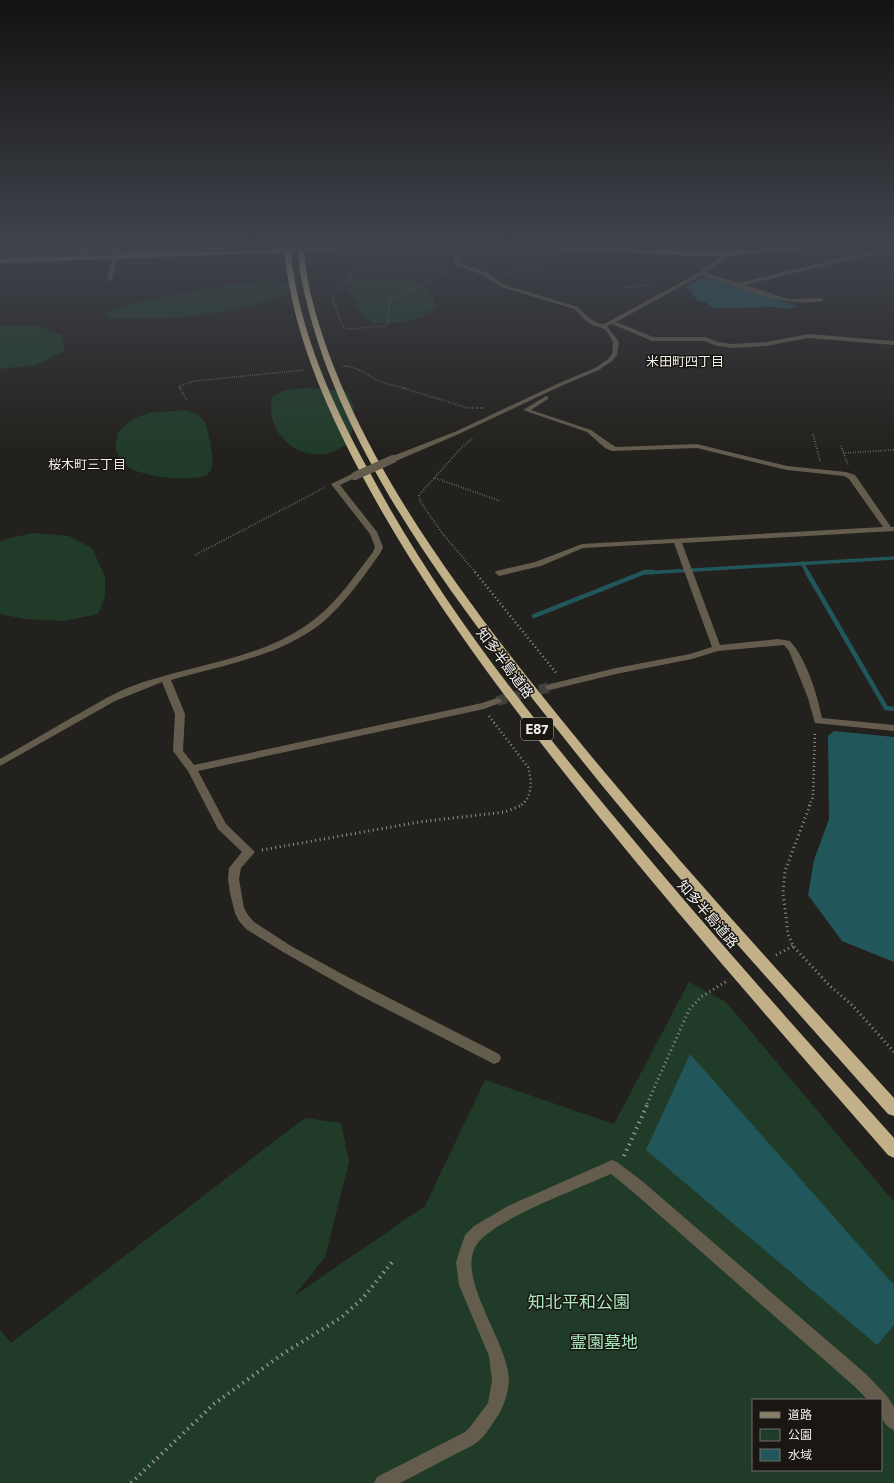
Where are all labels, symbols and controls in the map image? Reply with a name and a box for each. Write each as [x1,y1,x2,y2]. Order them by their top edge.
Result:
district label: 米田町四丁目 [646,353,724,369]
district label: 桜木町三丁目 [48,456,126,472]
street label: 知多半島道路 [473,624,537,701]
road number: E87 [521,718,553,740]
street label: 知多半島道路 [674,876,742,951]
park label: 知北平和公園 [528,1291,630,1312]
park label: 霊園墓地 [570,1331,638,1352]
legend [752,1399,882,1471]
text: 道路 [788,1407,812,1421]
text: 公園 [788,1427,812,1441]
text: 水域 [788,1447,812,1461]

